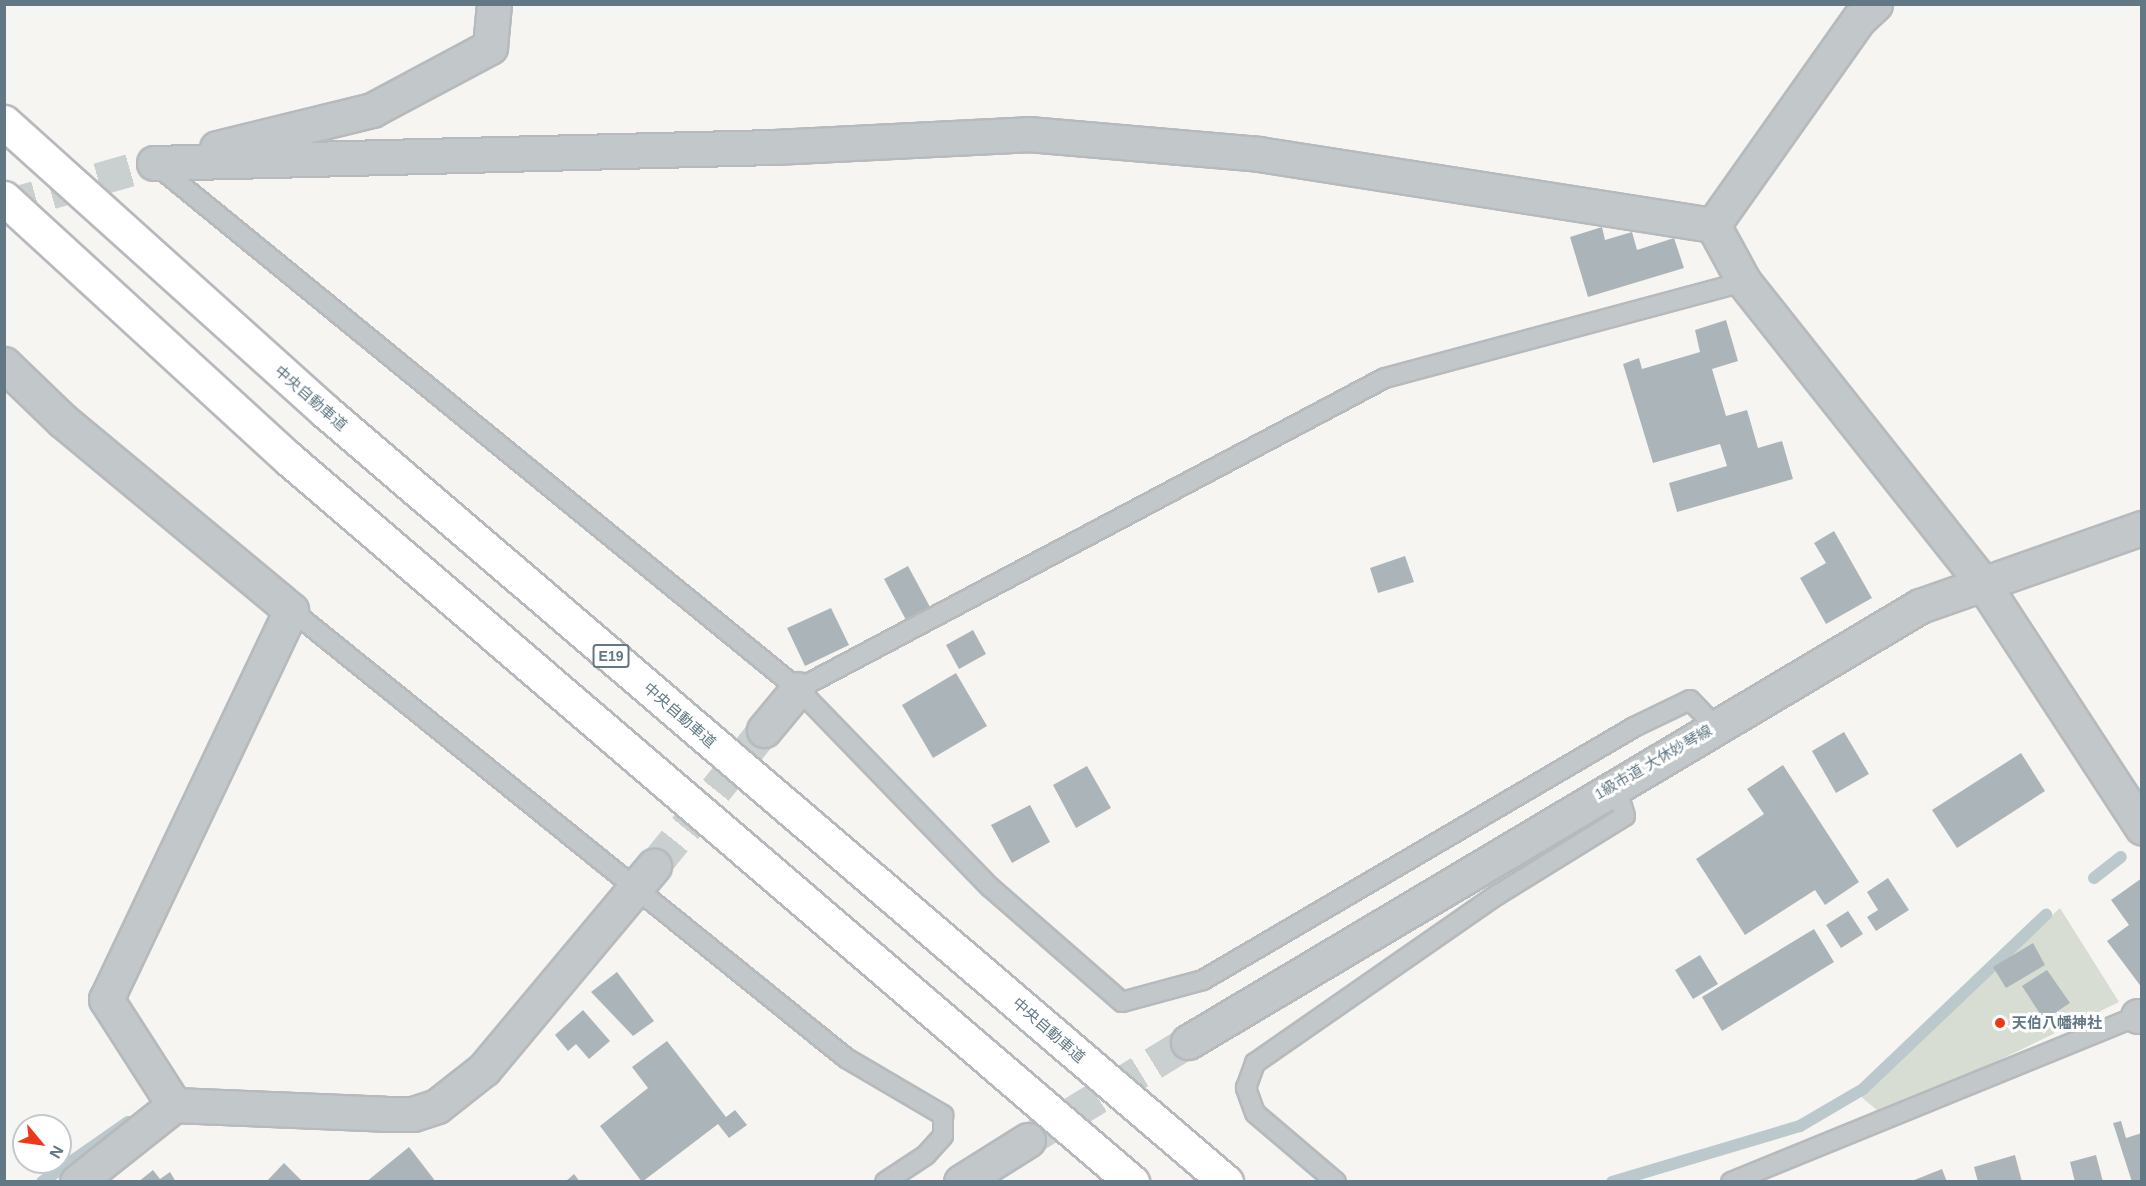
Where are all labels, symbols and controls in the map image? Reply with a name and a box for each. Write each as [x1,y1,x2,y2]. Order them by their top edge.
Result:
street label: 中央自動車道 [271,362,351,434]
road number: E19 [592,645,630,667]
street label: 中央自動車道 [640,679,720,751]
street label: 1級市道 大休妙琴線 [1591,721,1715,803]
street label: 中央自動車道 [1009,994,1089,1066]
place label: 天伯八幡神社 [2012,1014,2102,1032]
marker: 天伯八幡神社 [1993,1016,2007,1030]
north arrow [12,1114,72,1174]
text: N [46,1143,67,1161]

